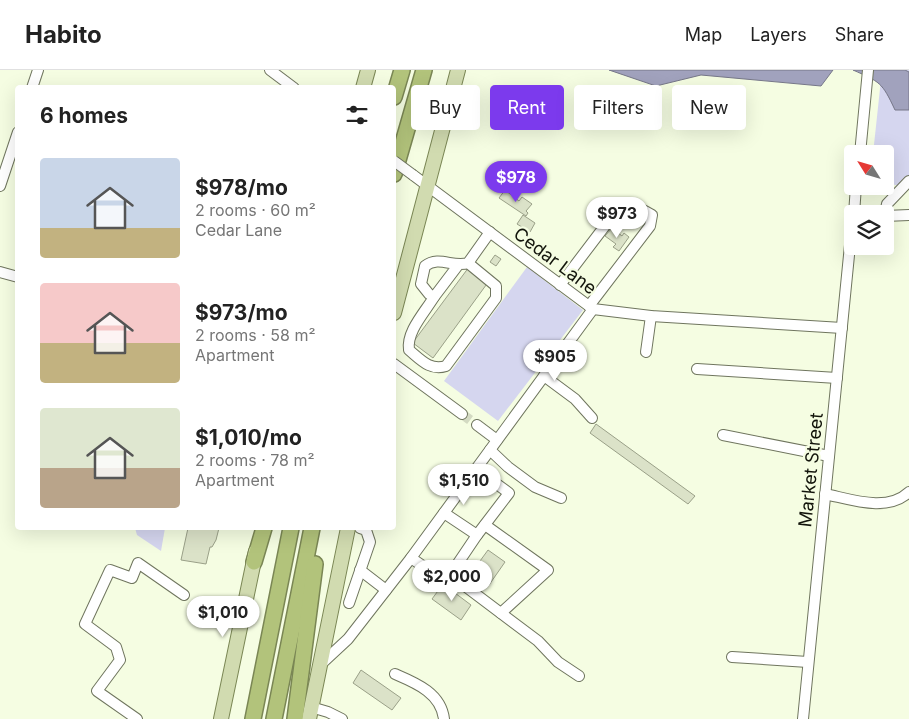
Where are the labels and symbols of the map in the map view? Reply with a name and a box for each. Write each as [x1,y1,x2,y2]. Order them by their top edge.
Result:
north arrow [844,145,894,195]
pin: $978 [486,160,546,203]
pin: $973 [587,196,647,239]
street label: Cedar Lane [510,223,601,298]
pin: $905 [525,340,585,382]
street label: Market Street [794,411,827,528]
pin: $1,510 [423,464,505,506]
pin: $2,000 [411,560,493,602]
pin: $1,010 [182,596,264,638]

